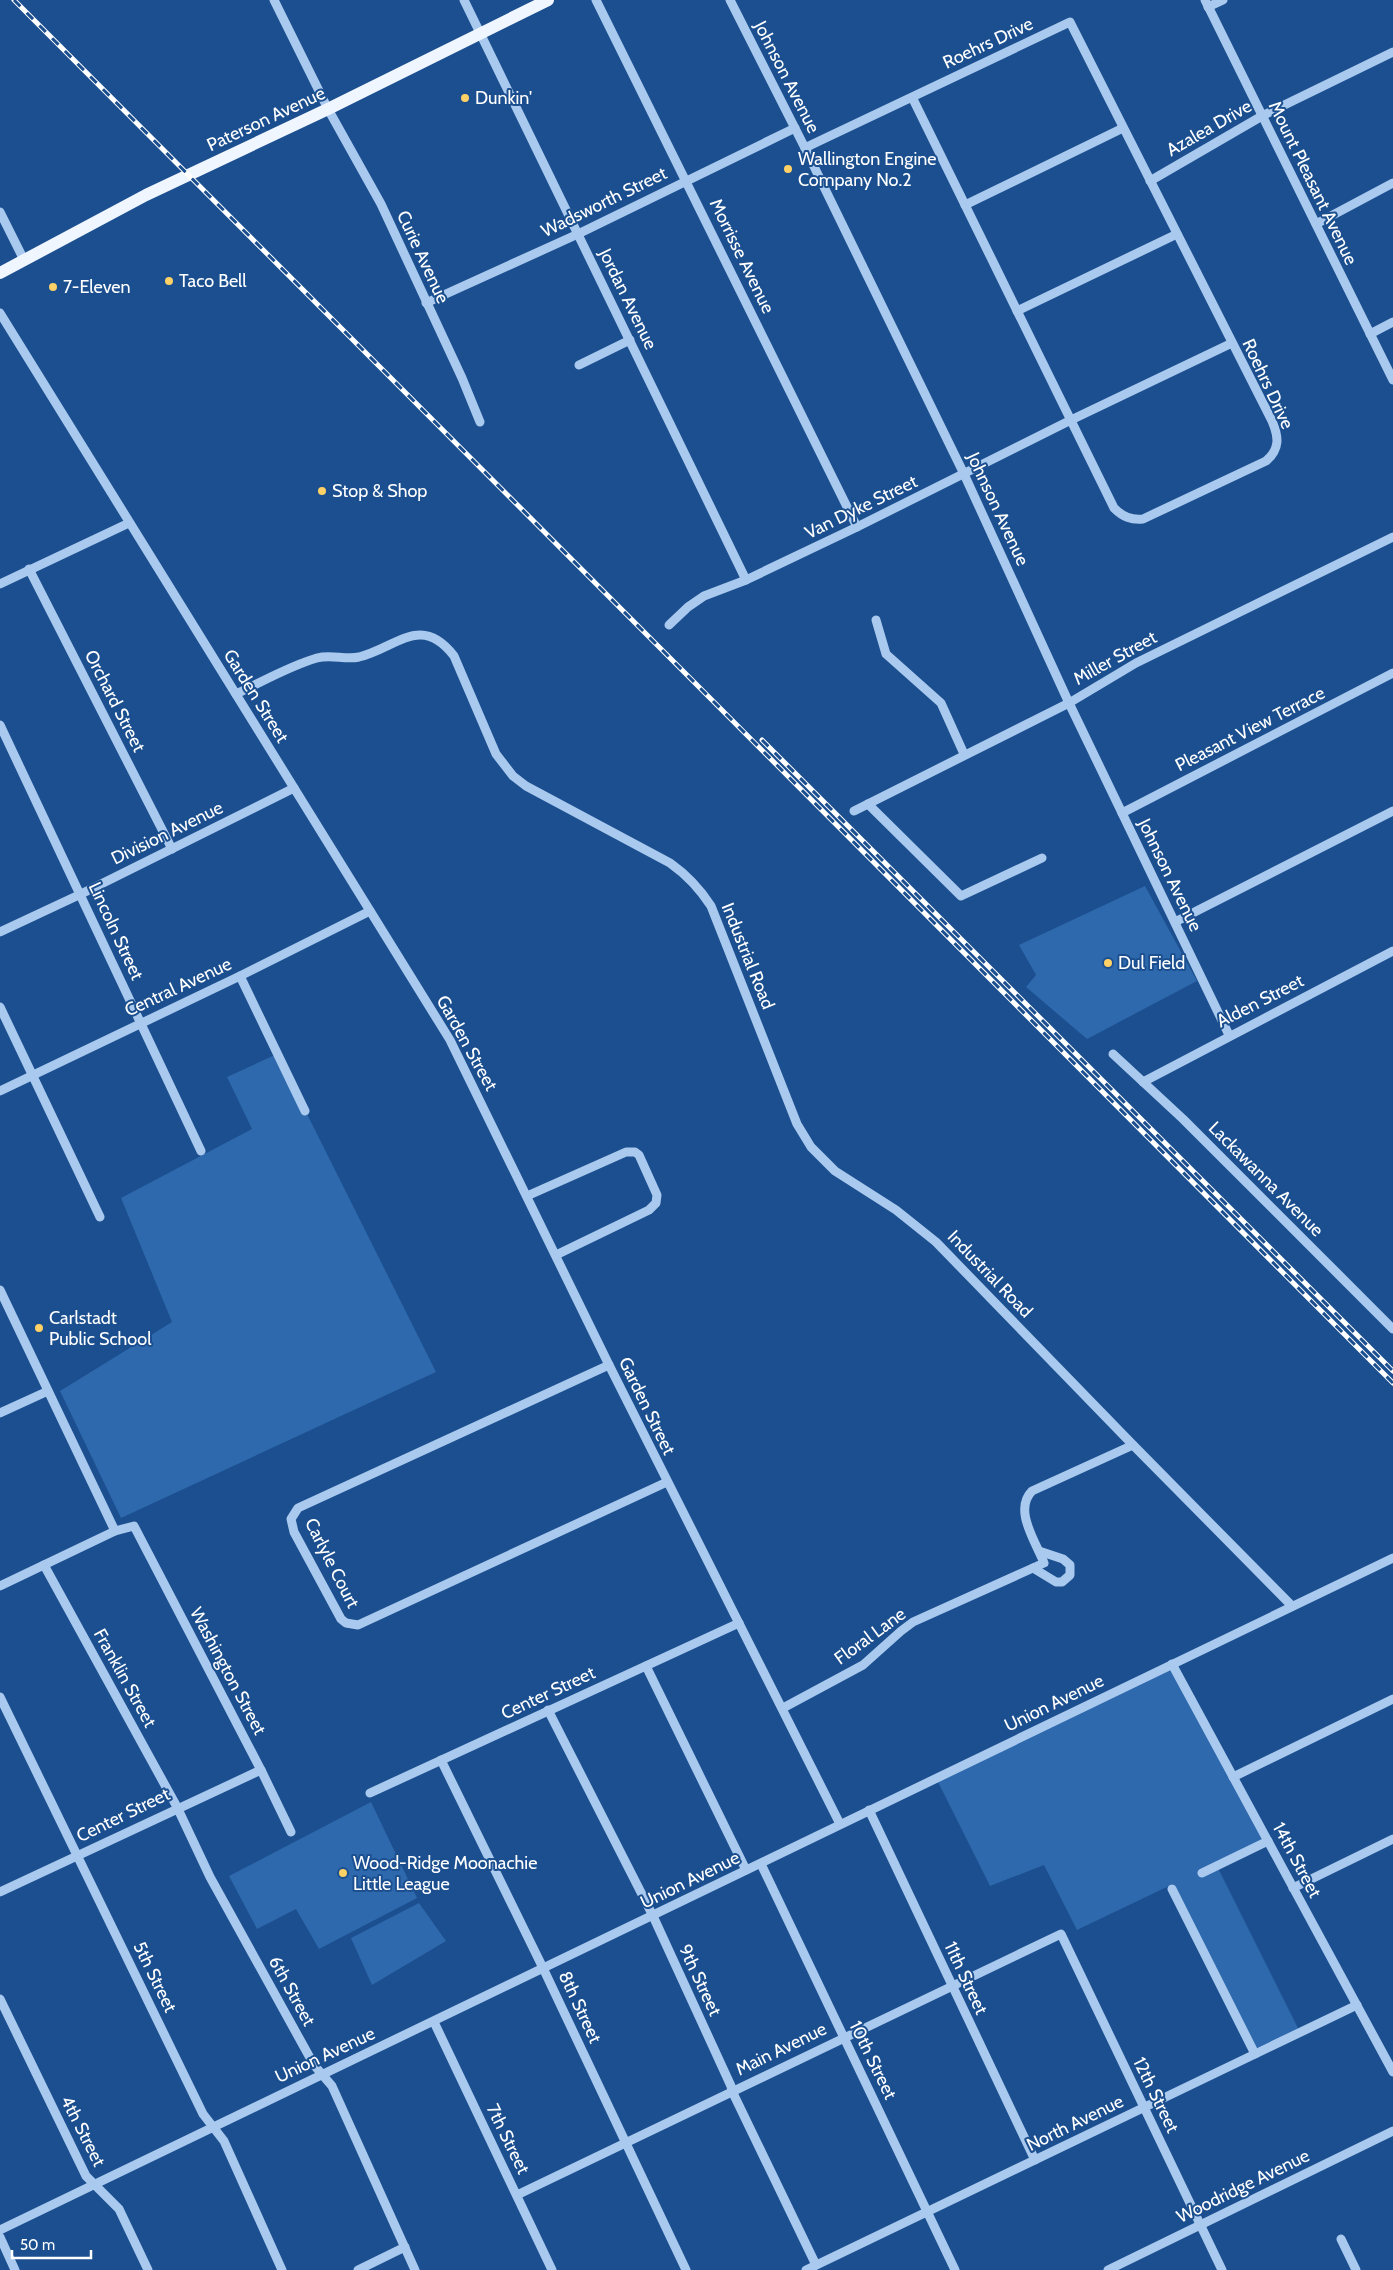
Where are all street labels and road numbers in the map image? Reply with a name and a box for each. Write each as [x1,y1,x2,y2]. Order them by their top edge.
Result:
street label: Roehrs Drive [939,13,1037,73]
street label: Johnson Avenue [749,16,825,137]
street label: Paterson Avenue [203,82,329,156]
street label: Azalea Drive [1163,95,1255,161]
street label: Mount Pleasant Avenue [1264,98,1362,268]
street label: Wadsworth Street [538,162,670,242]
street label: Morrisse Avenue [705,195,779,317]
street label: Curie Avenue [392,207,454,307]
street label: Jordan Avenue [594,244,662,353]
street label: Roehrs Drive [1238,335,1298,433]
street label: Johnson Avenue [962,448,1034,569]
street label: Van Dyke Street [801,470,921,544]
street label: Miller Street [1069,626,1161,690]
street label: Garden Street [219,645,293,747]
street label: Orchard Street [80,646,150,756]
street label: Pleasant View Terrace [1172,682,1328,776]
street label: Division Avenue [107,796,227,870]
street label: Johnson Avenue [1133,814,1207,935]
street label: Lincoln Street [84,879,148,983]
street label: Industrial Road [717,900,779,1012]
street label: Central Avenue [121,953,235,1021]
street label: Alden Street [1213,970,1307,1032]
street label: Garden Street [432,991,502,1095]
street label: Lackawanna Avenue [1204,1117,1328,1241]
street label: Industrial Road [943,1226,1037,1322]
street label: Garden Street [614,1354,680,1458]
street label: Carlyle Court [300,1514,364,1612]
street label: Washington Street [185,1603,271,1739]
street label: Floral Lane [830,1603,910,1669]
street label: Franklin Street [89,1625,161,1731]
street label: Center Street [497,1662,599,1724]
street label: Union Avenue [1001,1670,1107,1736]
street label: Center Street [73,1783,173,1847]
street label: 14th Street [1268,1818,1326,1902]
street label: Union Avenue [637,1847,743,1913]
street label: 5th Street [128,1938,182,2016]
street label: 11th Street [940,1938,992,2018]
street label: 9th Street [674,1941,726,2019]
street label: 6th Street [264,1952,320,2030]
street label: 8th Street [554,1967,606,2047]
street label: 10th Street [845,2017,901,2103]
street label: Main Avenue [732,2018,830,2080]
street label: Union Avenue [272,2022,378,2088]
street label: 12th Street [1128,2054,1184,2136]
street label: North Avenue [1023,2090,1127,2156]
street label: 4th Street [56,2092,110,2170]
street label: 7th Street [482,2100,534,2178]
street label: Woodridge Avenue [1173,2144,1313,2228]

